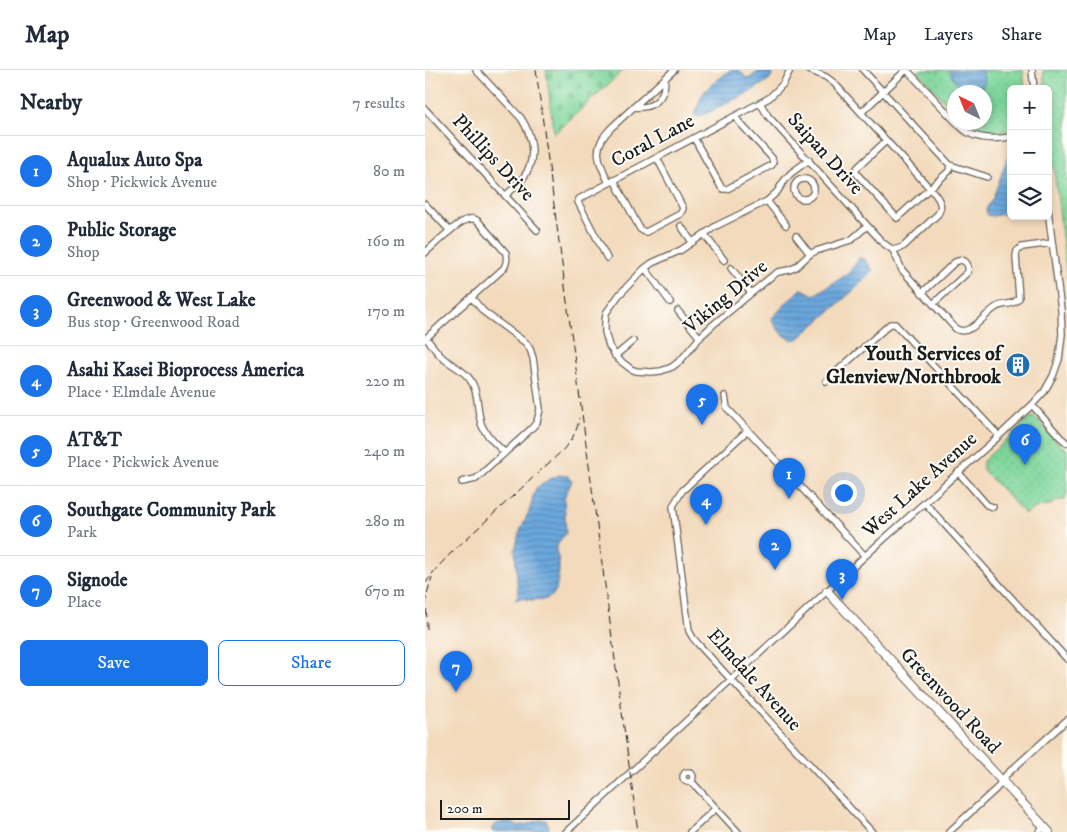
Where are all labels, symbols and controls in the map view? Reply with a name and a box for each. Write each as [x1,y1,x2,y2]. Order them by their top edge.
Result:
text: Map [25,20,69,50]
text: Map [863,24,896,46]
text: Layers [924,24,973,46]
text: Share [1001,24,1042,46]
north arrow [947,85,992,130]
map controls [1007,85,1052,220]
button: + [1007,85,1052,130]
text: Nearby [20,90,82,116]
text: 7 results [352,93,405,113]
street label: Saipan Drive [782,108,868,200]
street label: Phillips Drive [446,109,540,207]
street label: Coral Lane [607,109,699,173]
button: − [1007,130,1052,175]
text: Aqualux Auto Spa [67,149,202,172]
text: 1 [33,161,39,181]
text: 80 m [373,161,405,181]
text: Shop · Pickwick Avenue [67,172,217,192]
button: layers [1007,175,1052,220]
text: Public Storage [67,219,176,242]
text: 2 [32,231,40,251]
text: 160 m [367,231,405,251]
text: Shop [67,242,100,262]
street label: Viking Drive [678,255,773,340]
text: Greenwood & West Lake [67,289,256,312]
text: 3 [33,301,39,321]
text: 170 m [367,301,405,321]
text: Bus stop · Greenwood Road [67,312,240,332]
place label: Youth Services of Glenview/Northbrook [826,342,1005,390]
building icon: Youth Services of Glenview/Northbrook [1005,352,1031,378]
text: Asahi Kasei Bioprocess America [67,359,304,382]
text: 4 [31,371,41,391]
text: 220 m [365,371,405,391]
text: Place · Elmdale Avenue [67,382,216,402]
pin: 5 [686,384,718,425]
pin: 6 [1009,424,1041,465]
street label: West Lake Avenue [857,427,983,544]
text: AT&T [67,429,122,452]
text: 5 [32,441,40,461]
text: 240 m [364,441,405,461]
text: Place · Pickwick Avenue [67,452,219,472]
pin: 1 [773,458,805,499]
your location [831,480,857,506]
pin: 4 [690,484,722,525]
text: Southgate Community Park [67,499,276,522]
text: 6 [32,511,40,531]
text: 280 m [365,511,405,531]
text: Park [67,522,97,542]
pin: 2 [759,529,791,570]
pin: 3 [826,559,858,600]
text: Signode [67,569,128,592]
text: 7 [32,581,40,601]
text: 670 m [364,581,405,601]
text: Place [67,592,101,612]
street label: Elmdale Avenue [701,623,807,737]
button: Save [20,640,208,686]
button: Share [218,640,405,686]
street label: Greenwood Road [894,643,1006,759]
pin: 7 [440,651,472,692]
scale bar [440,797,570,820]
text: 200 m [447,800,482,818]

